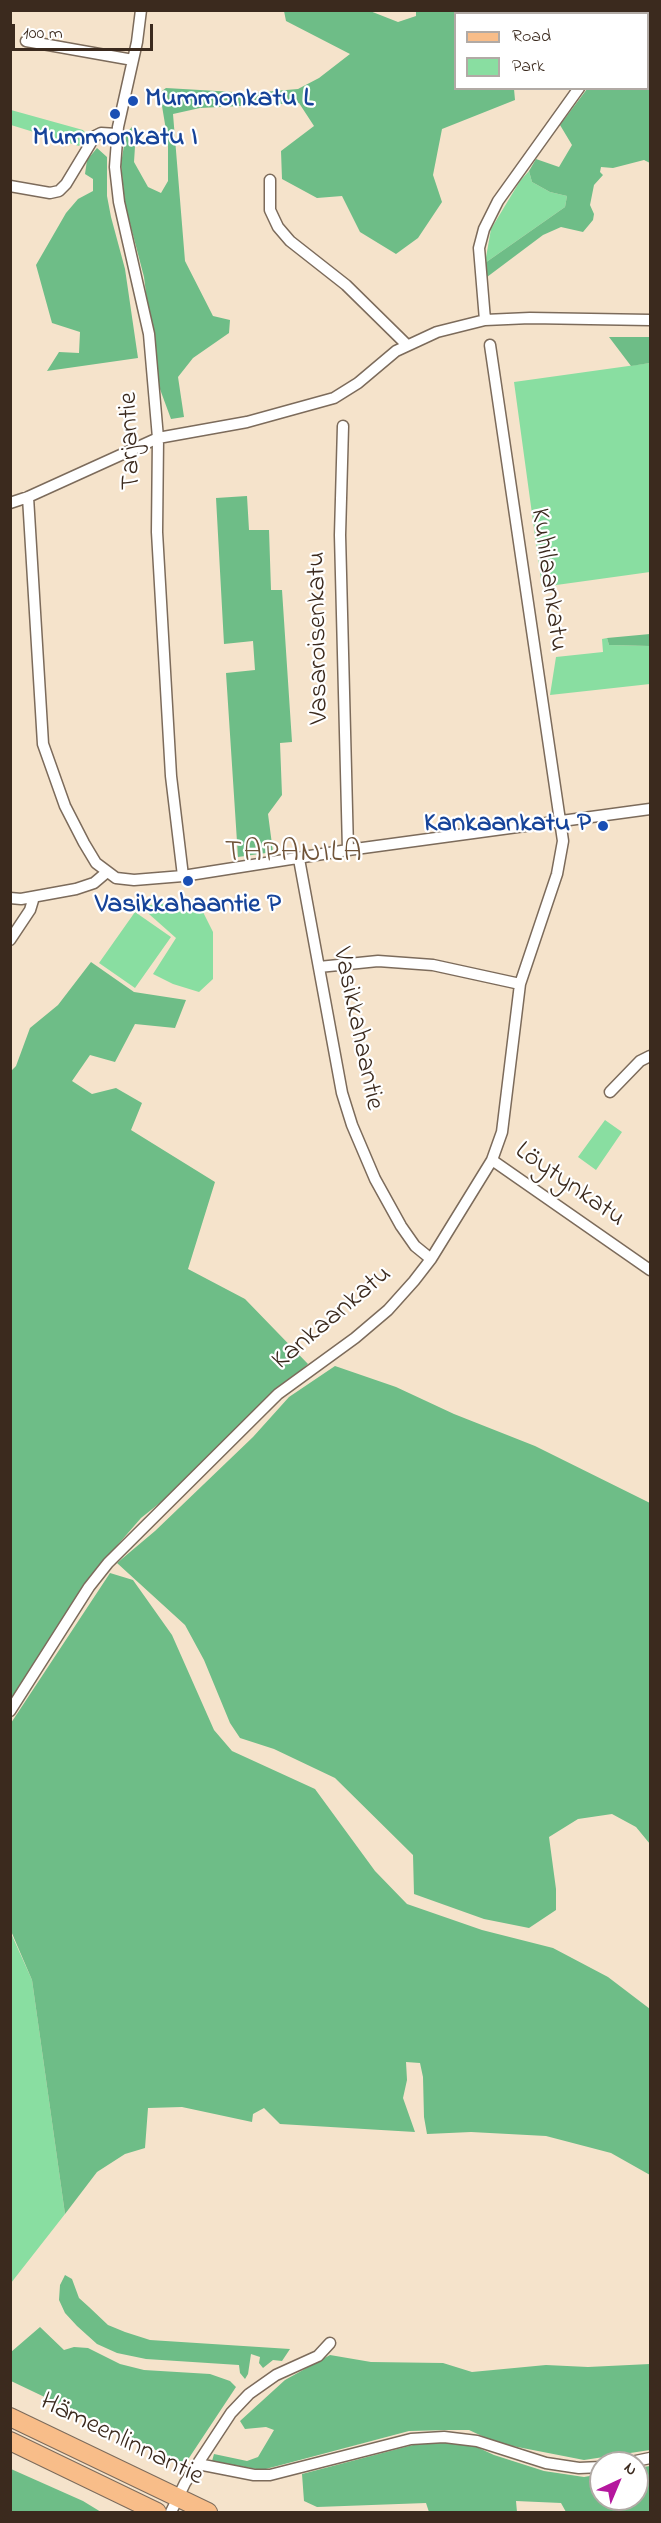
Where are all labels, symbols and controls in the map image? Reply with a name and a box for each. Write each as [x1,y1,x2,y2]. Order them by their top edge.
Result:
scale bar [15,12,156,50]
legend [454,12,649,90]
text: 100 m [23,21,63,47]
text: Road [512,24,551,50]
text: Park [512,54,545,80]
place label: Mummonkatu L [145,85,314,117]
marker: Mummonkatu L [126,94,140,108]
marker: Mummonkatu I [108,107,122,121]
place label: Mummonkatu I [33,124,197,156]
street label: Tarjantie [114,392,150,490]
street label: Kuhilaankatu [521,506,573,654]
street label: Vasaroisenkatu [302,551,338,725]
place label: Kankaankatu P [424,810,591,842]
marker: Kankaankatu P [596,819,610,833]
district label: TAPANILA [225,837,363,873]
marker: Vasikkahaantie P [181,874,195,888]
place label: Vasikkahaantie P [95,891,281,923]
street label: Vasikkahaantie [323,945,389,1113]
street label: Löytynkatu [508,1136,630,1236]
street label: Kankaankatu [267,1260,399,1378]
street label: Hämeenlinnantie [34,2387,208,2495]
north arrow [589,2451,649,2511]
text: N [618,2457,642,2482]

